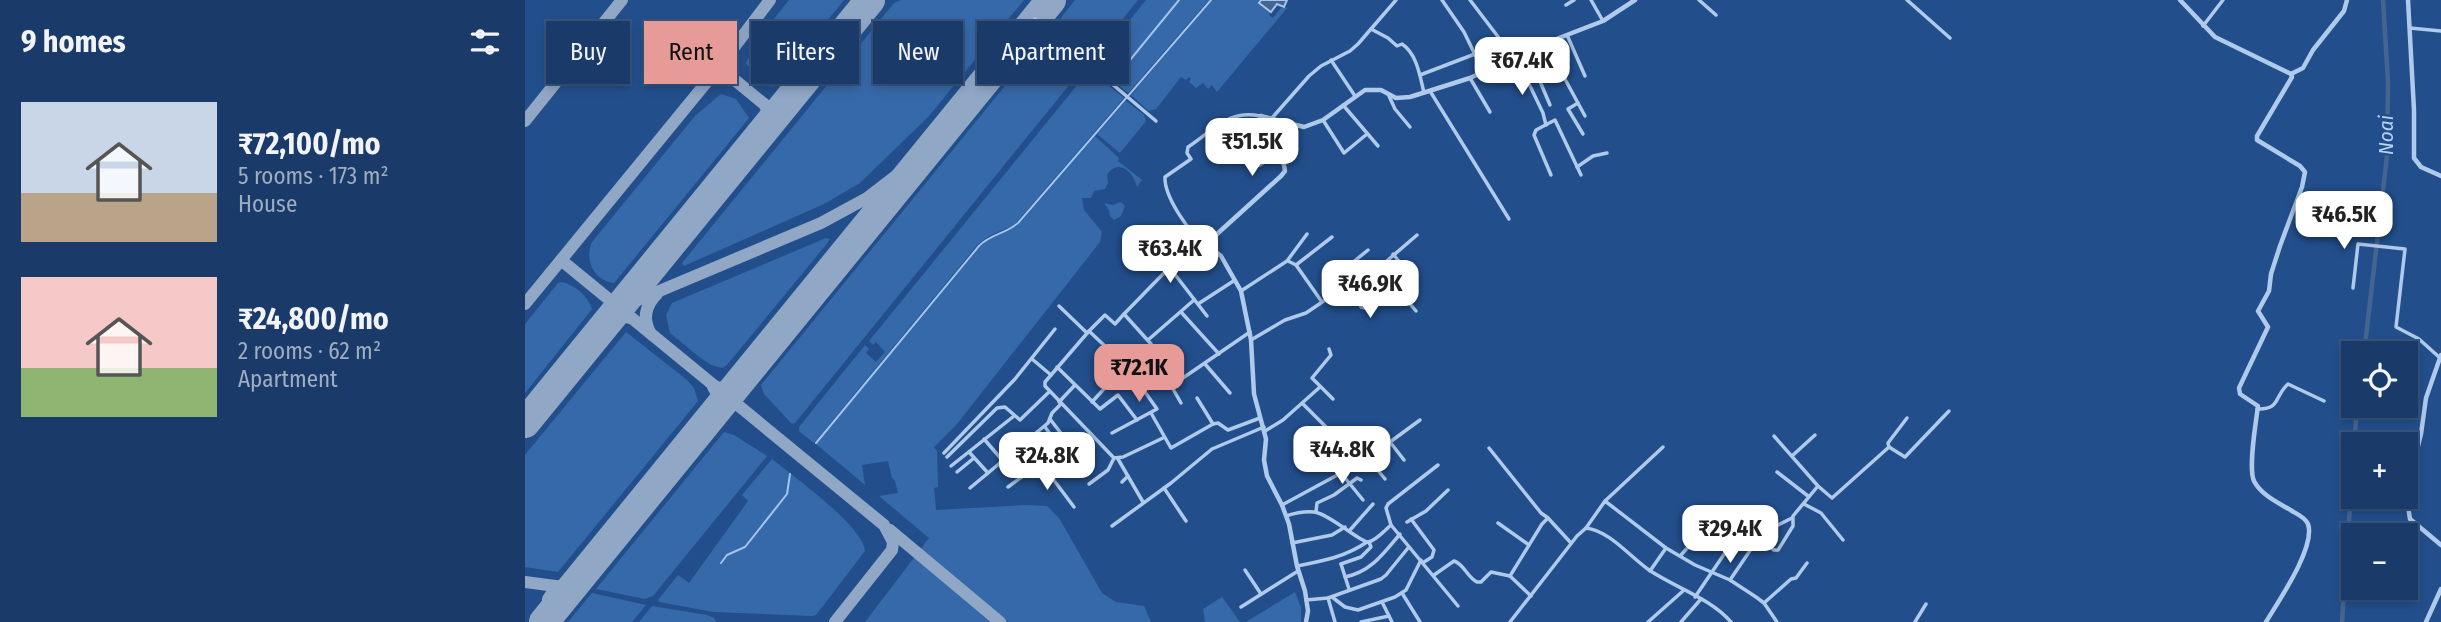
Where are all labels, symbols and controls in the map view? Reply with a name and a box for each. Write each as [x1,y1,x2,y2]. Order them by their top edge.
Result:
chip: Buy [546,21,630,84]
chip: Rent [644,21,737,84]
chip: Filters [751,21,859,84]
chip: New [873,21,963,84]
chip: Apartment [977,21,1129,84]
icon: filters [466,23,504,61]
text: 9 homes [21,24,126,60]
pin: ₹67.4K [1465,38,1579,97]
text: ₹67.4K [1491,46,1553,74]
water label: Noai [2373,114,2399,155]
pin: ₹51.5K [1195,118,1309,178]
text: ₹72,100/mo [238,126,381,162]
text: ₹51.5K [1221,127,1283,155]
icon: home [77,130,161,214]
text: 5 rooms · 173 m² [238,162,389,190]
text: House [238,190,297,218]
pin: ₹46.5K [2287,191,2401,251]
text: ₹46.5K [2312,200,2376,228]
pin: ₹63.4K [1113,226,1227,285]
text: ₹63.4K [1138,234,1202,262]
pin: ₹46.9K [1313,260,1427,320]
text: ₹46.9K [1338,269,1402,297]
text: ₹24,800/mo [238,301,389,337]
icon: home [77,305,161,389]
text: 2 rooms · 62 m² [238,337,381,365]
map controls [2341,341,2418,600]
button: locate [2341,341,2418,418]
pin: ₹72.1K [1082,344,1196,404]
text: ₹72.1K [1110,353,1168,381]
text: Apartment [238,365,338,393]
pin: ₹44.8K [1285,426,1399,486]
button: + [2341,432,2418,509]
pin: ₹24.8K [990,433,1104,492]
text: ₹44.8K [1309,435,1375,463]
text: ₹24.8K [1015,441,1079,469]
pin: ₹29.4K [1673,505,1787,565]
text: ₹29.4K [1698,514,1762,542]
button: − [2341,523,2418,600]

